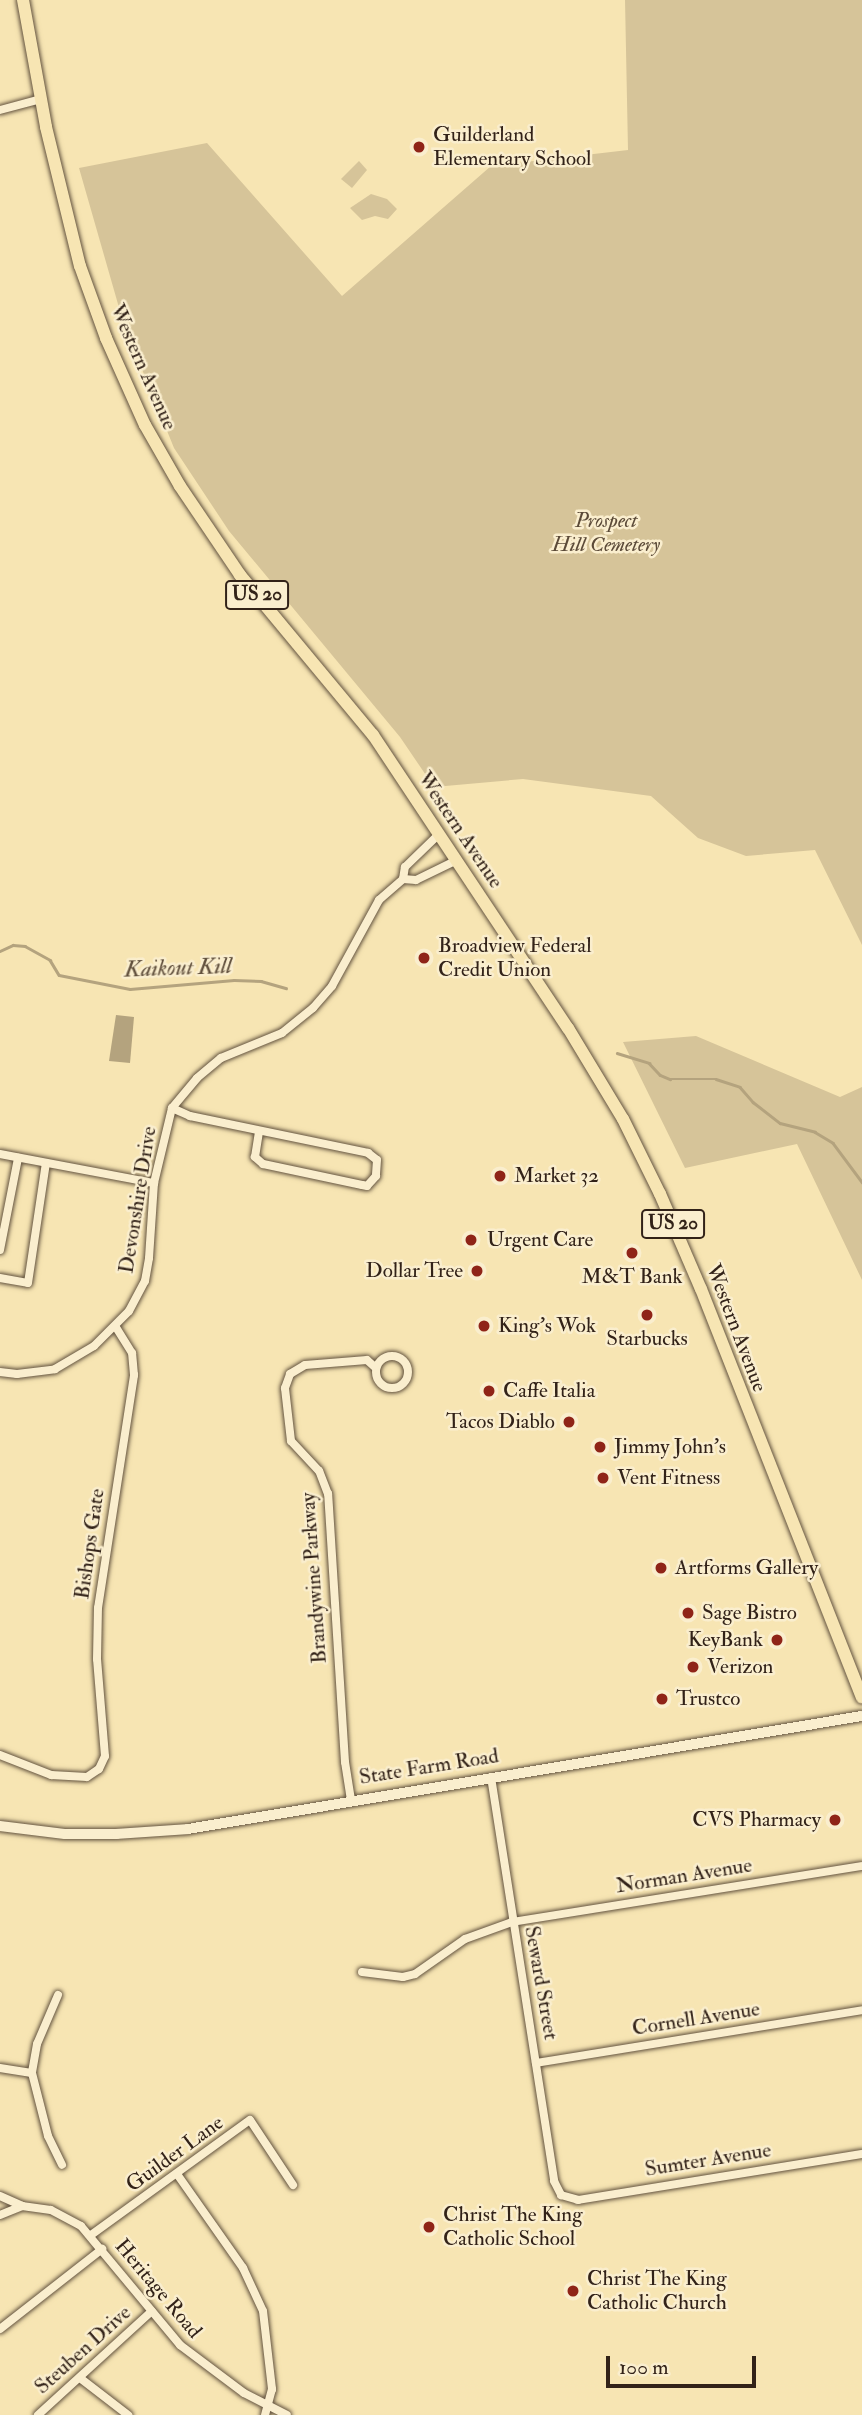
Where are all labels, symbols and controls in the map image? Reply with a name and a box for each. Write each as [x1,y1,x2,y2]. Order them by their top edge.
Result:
place label: Guilderland Elementary School [433,122,591,172]
marker: Guilderland Elementary School [411,139,427,155]
street label: Western Avenue [104,300,182,434]
park label: Prospect Hill Cemetery [552,508,660,558]
road number: US 20 [224,580,290,610]
street label: Western Avenue [412,767,508,893]
place label: Broadview Federal Credit Union [438,933,592,983]
marker: Broadview Federal Credit Union [416,950,432,966]
water label: Kaikout Kill [124,952,232,984]
street label: Devonshire Drive [114,1125,162,1275]
place label: Market 32 [514,1163,599,1189]
marker: Market 32 [492,1168,508,1184]
road number: US 20 [640,1208,706,1240]
place label: Urgent Care [487,1227,593,1253]
marker: Urgent Care [461,1230,481,1250]
marker: M&T Bank [624,1245,640,1261]
place label: Dollar Tree [366,1258,463,1284]
street label: Western Avenue [700,1261,772,1395]
marker: Dollar Tree [469,1263,485,1279]
place label: M&T Bank [581,1264,683,1290]
marker: Starbucks [639,1307,655,1323]
place label: King’s Wok [498,1313,596,1339]
marker: King’s Wok [476,1318,492,1334]
place label: Starbucks [606,1326,688,1352]
place label: Caffe Italia [503,1378,595,1404]
marker: Caffe Italia [481,1383,497,1399]
place label: Tacos Diablo [446,1409,555,1435]
marker: Tacos Diablo [561,1414,577,1430]
place label: Jimmy John's [614,1434,726,1460]
marker: Jimmy John's [592,1439,608,1455]
place label: Vent Fitness [617,1465,720,1491]
marker: Vent Fitness [595,1470,611,1486]
street label: Bishops Gate [70,1487,110,1601]
street label: Brandywine Parkway [295,1492,333,1664]
place label: Artforms Gallery [675,1555,818,1581]
marker: Artforms Gallery [653,1560,669,1576]
place label: Sage Bistro [702,1600,797,1626]
marker: Sage Bistro [680,1605,696,1621]
place label: KeyBank [688,1627,763,1653]
marker: KeyBank [769,1632,785,1648]
place label: Verizon [707,1654,773,1680]
marker: Verizon [685,1659,701,1675]
place label: Trustco [676,1686,740,1712]
marker: Trustco [654,1691,670,1707]
street label: State Farm Road [357,1744,501,1790]
place label: CVS Pharmacy [692,1807,821,1833]
marker: CVS Pharmacy [827,1812,843,1828]
street label: Norman Avenue [614,1853,754,1899]
street label: Seward Street [519,1924,563,2042]
street label: Cornell Avenue [630,1996,762,2042]
street label: Guilder Lane [121,2110,229,2198]
street label: Sumter Avenue [643,2138,773,2182]
place label: Christ The King Catholic School [443,2202,582,2252]
marker: Christ The King Catholic School [421,2219,437,2235]
street label: Heritage Road [109,2234,207,2344]
place label: Christ The King Catholic Church [587,2266,727,2316]
marker: Christ The King Catholic Church [565,2283,581,2299]
street label: Steuben Drive [30,2300,136,2400]
scale bar [610,2342,760,2386]
text: 100 m [619,2354,669,2381]

